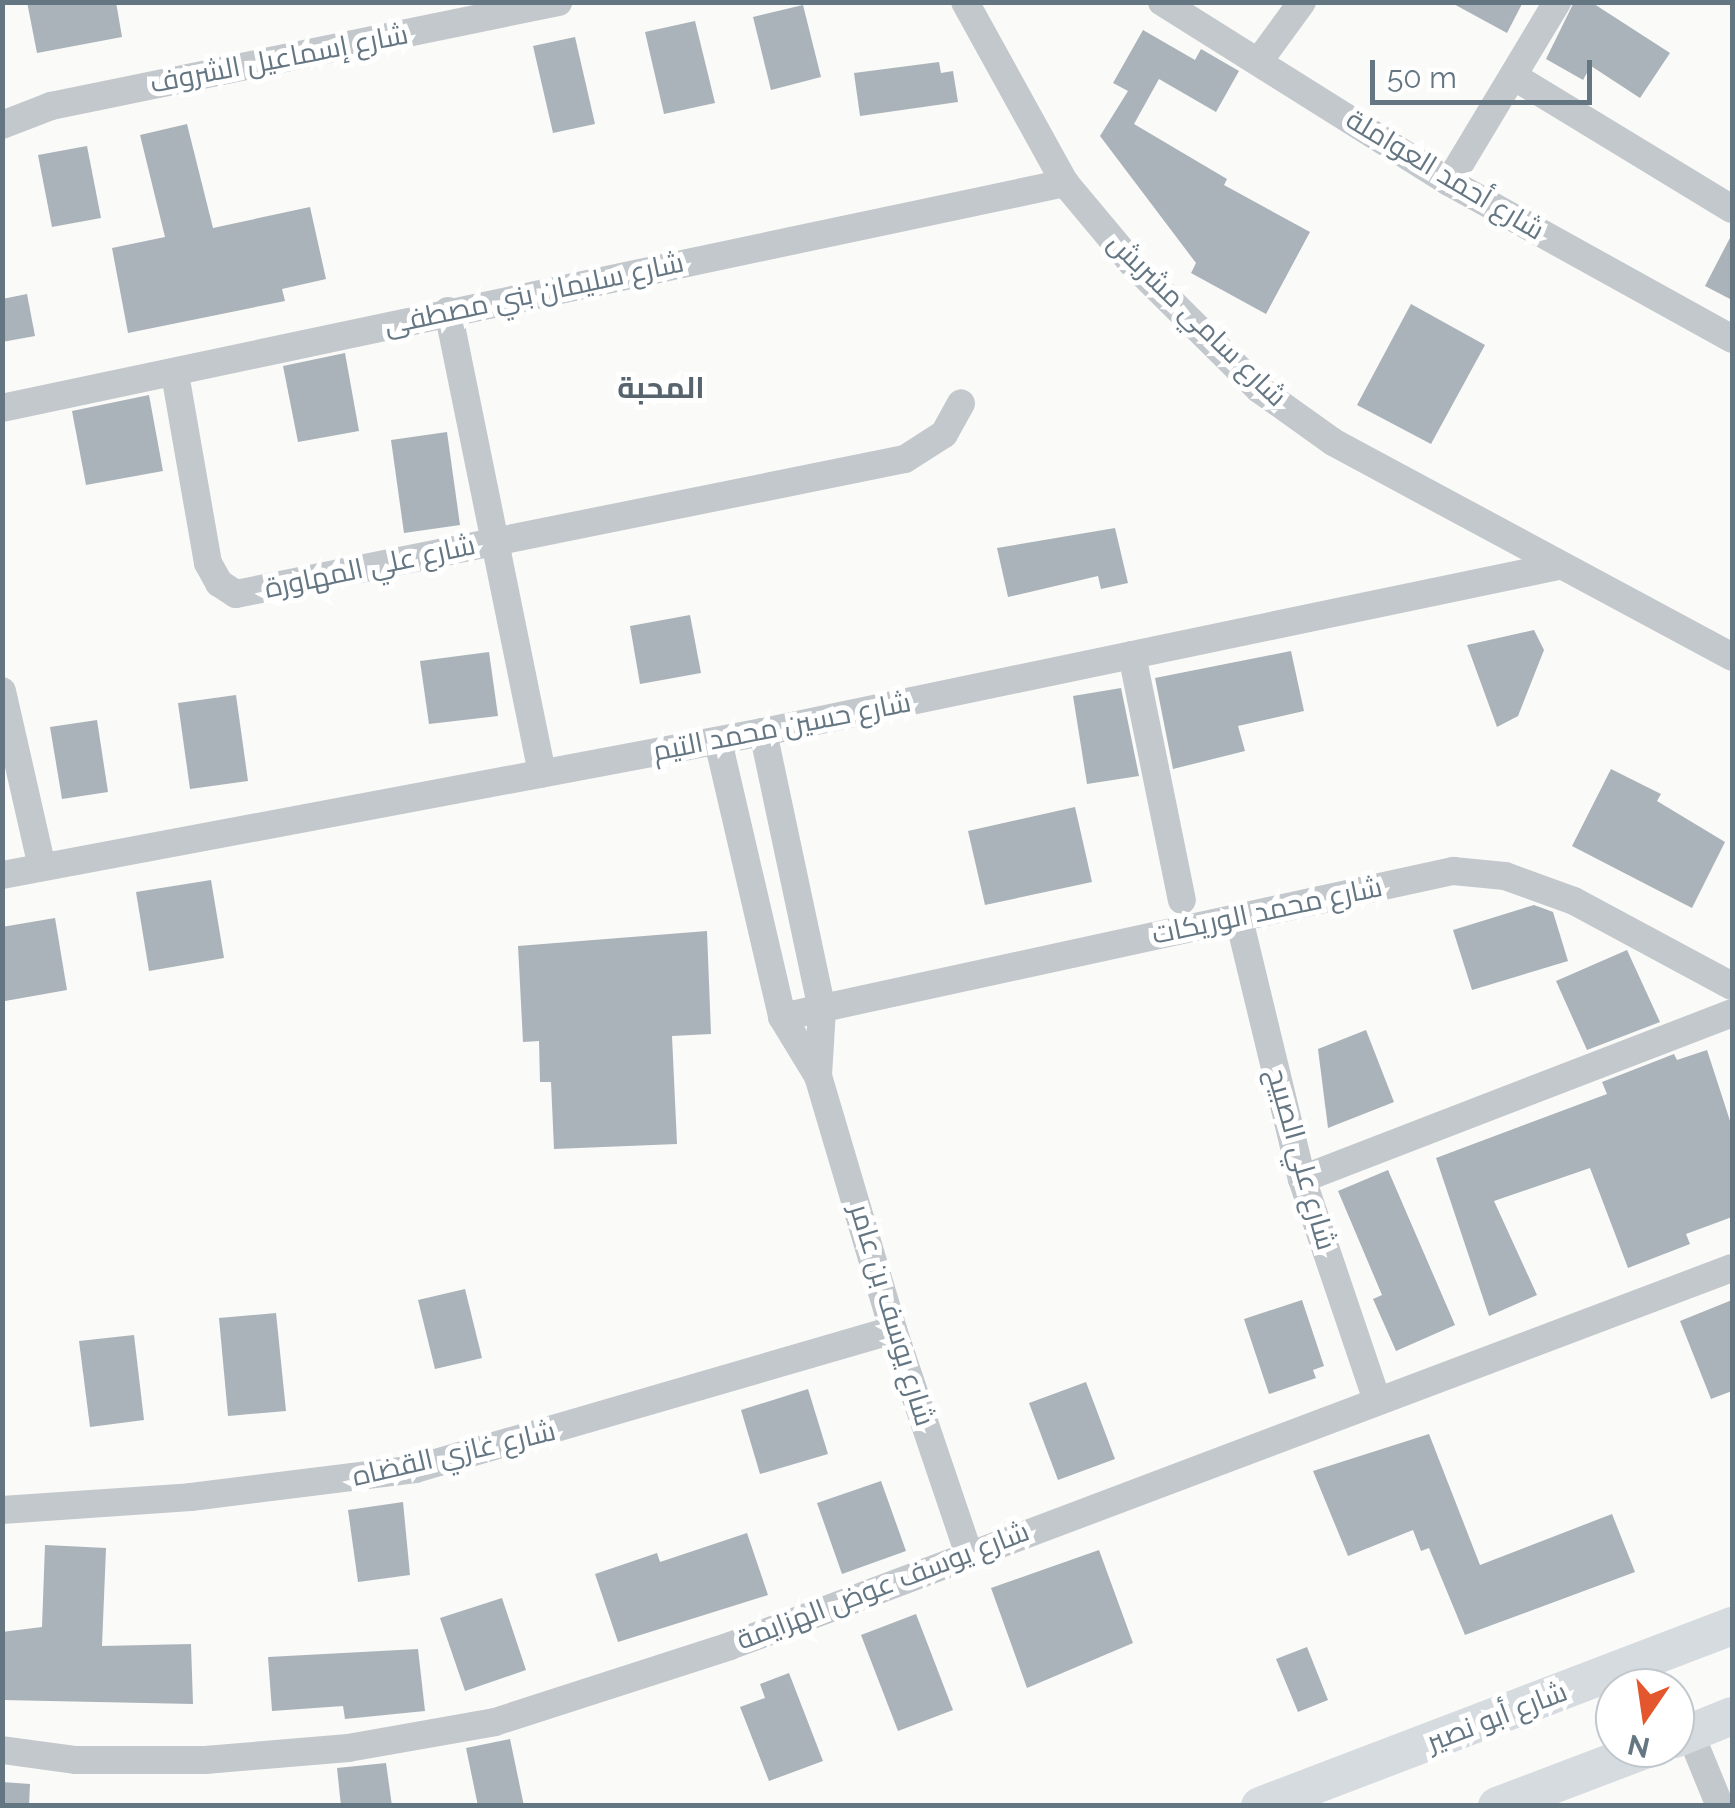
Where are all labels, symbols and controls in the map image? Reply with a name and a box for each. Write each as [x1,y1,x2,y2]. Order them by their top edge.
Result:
street label: شارع إسماعيل الشروف [147,17,411,101]
scale bar [1375,40,1598,102]
text: 50 m [1387,60,1457,95]
street label: شارع أحمد العواملة [1340,103,1550,247]
street label: شارع سامي مشربش [1101,226,1293,414]
street label: شارع سليمان بني مصطفى [381,246,687,342]
district label: المحبة [617,370,705,406]
street label: شارع علي المهاورة [262,528,478,606]
street label: شارع حسين محمد التيم [650,686,914,768]
street label: شارع محمد الوريكات [1149,870,1385,952]
street label: شارع علي الصبيح [1259,1064,1343,1254]
street label: شارع يوسف بن عامر [842,1200,942,1430]
street label: شارع غازي القضاه [349,1414,559,1494]
street label: شارع يوسف عوض الهزايمة [732,1515,1034,1657]
north arrow [1595,1668,1695,1768]
street label: شارع أبو نصير [1422,1675,1572,1759]
text: N [1624,1727,1653,1764]

